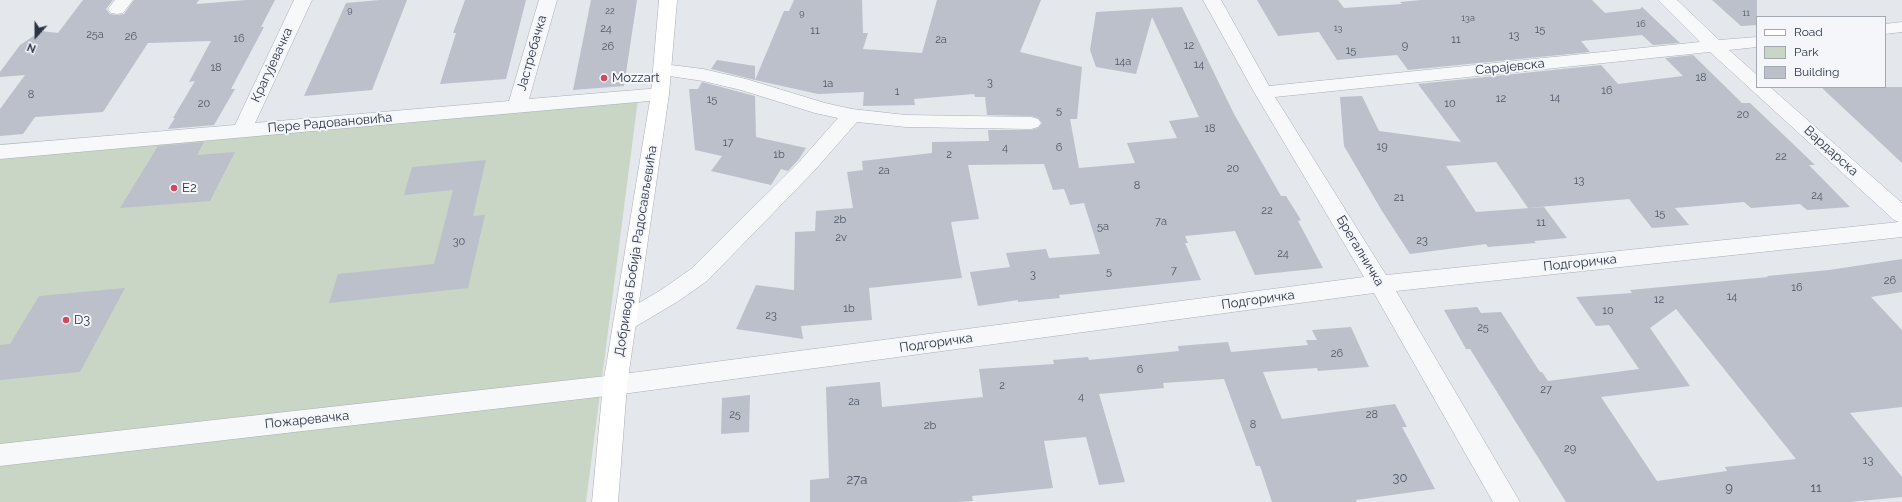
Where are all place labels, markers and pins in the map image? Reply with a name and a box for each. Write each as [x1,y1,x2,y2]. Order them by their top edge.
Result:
place label: Mozzart [612,70,660,86]
marker: Mozzart [599,73,609,83]
place label: E2 [182,180,197,196]
marker: E2 [169,183,179,193]
place label: D3 [74,312,90,328]
marker: D3 [61,315,71,325]

